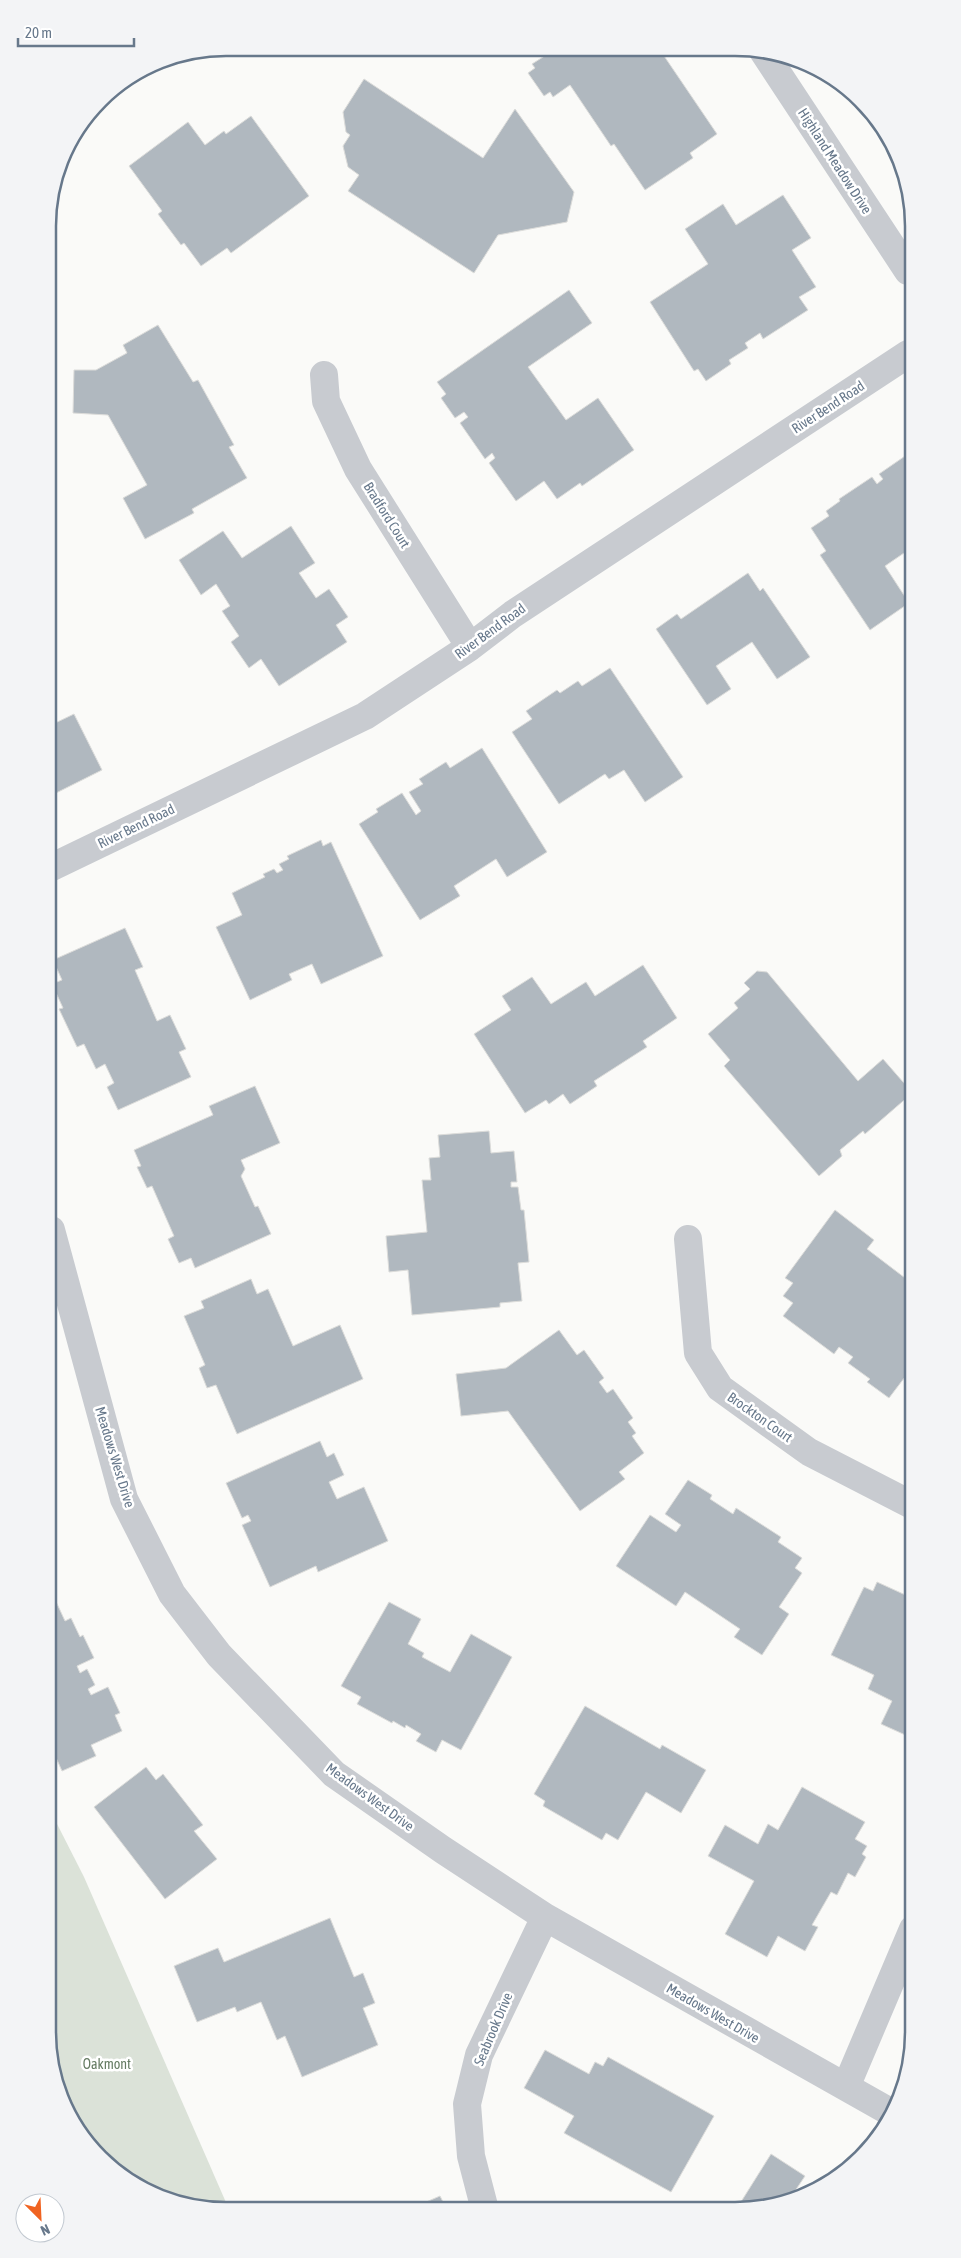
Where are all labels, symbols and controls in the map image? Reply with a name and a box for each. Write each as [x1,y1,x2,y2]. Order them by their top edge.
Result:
scale bar [18,15,134,47]
text: 20 m [25,24,52,41]
street label: Highland Meadow Drive [795,105,875,217]
street label: River Bend Road [789,378,867,436]
street label: Bradford Court [360,479,414,551]
street label: River Bend Road [452,600,528,662]
street label: River Bend Road [95,801,177,851]
street label: Brockton Court [724,1389,796,1445]
street label: Meadows West Drive [92,1405,138,1509]
street label: Meadows West Drive [323,1760,417,1834]
street label: Meadows West Drive [664,1980,762,2046]
street label: Seabrook Drive [470,1990,516,2068]
park label: Oakmont [83,2056,131,2072]
north arrow [15,2193,65,2243]
text: N [38,2221,52,2239]

